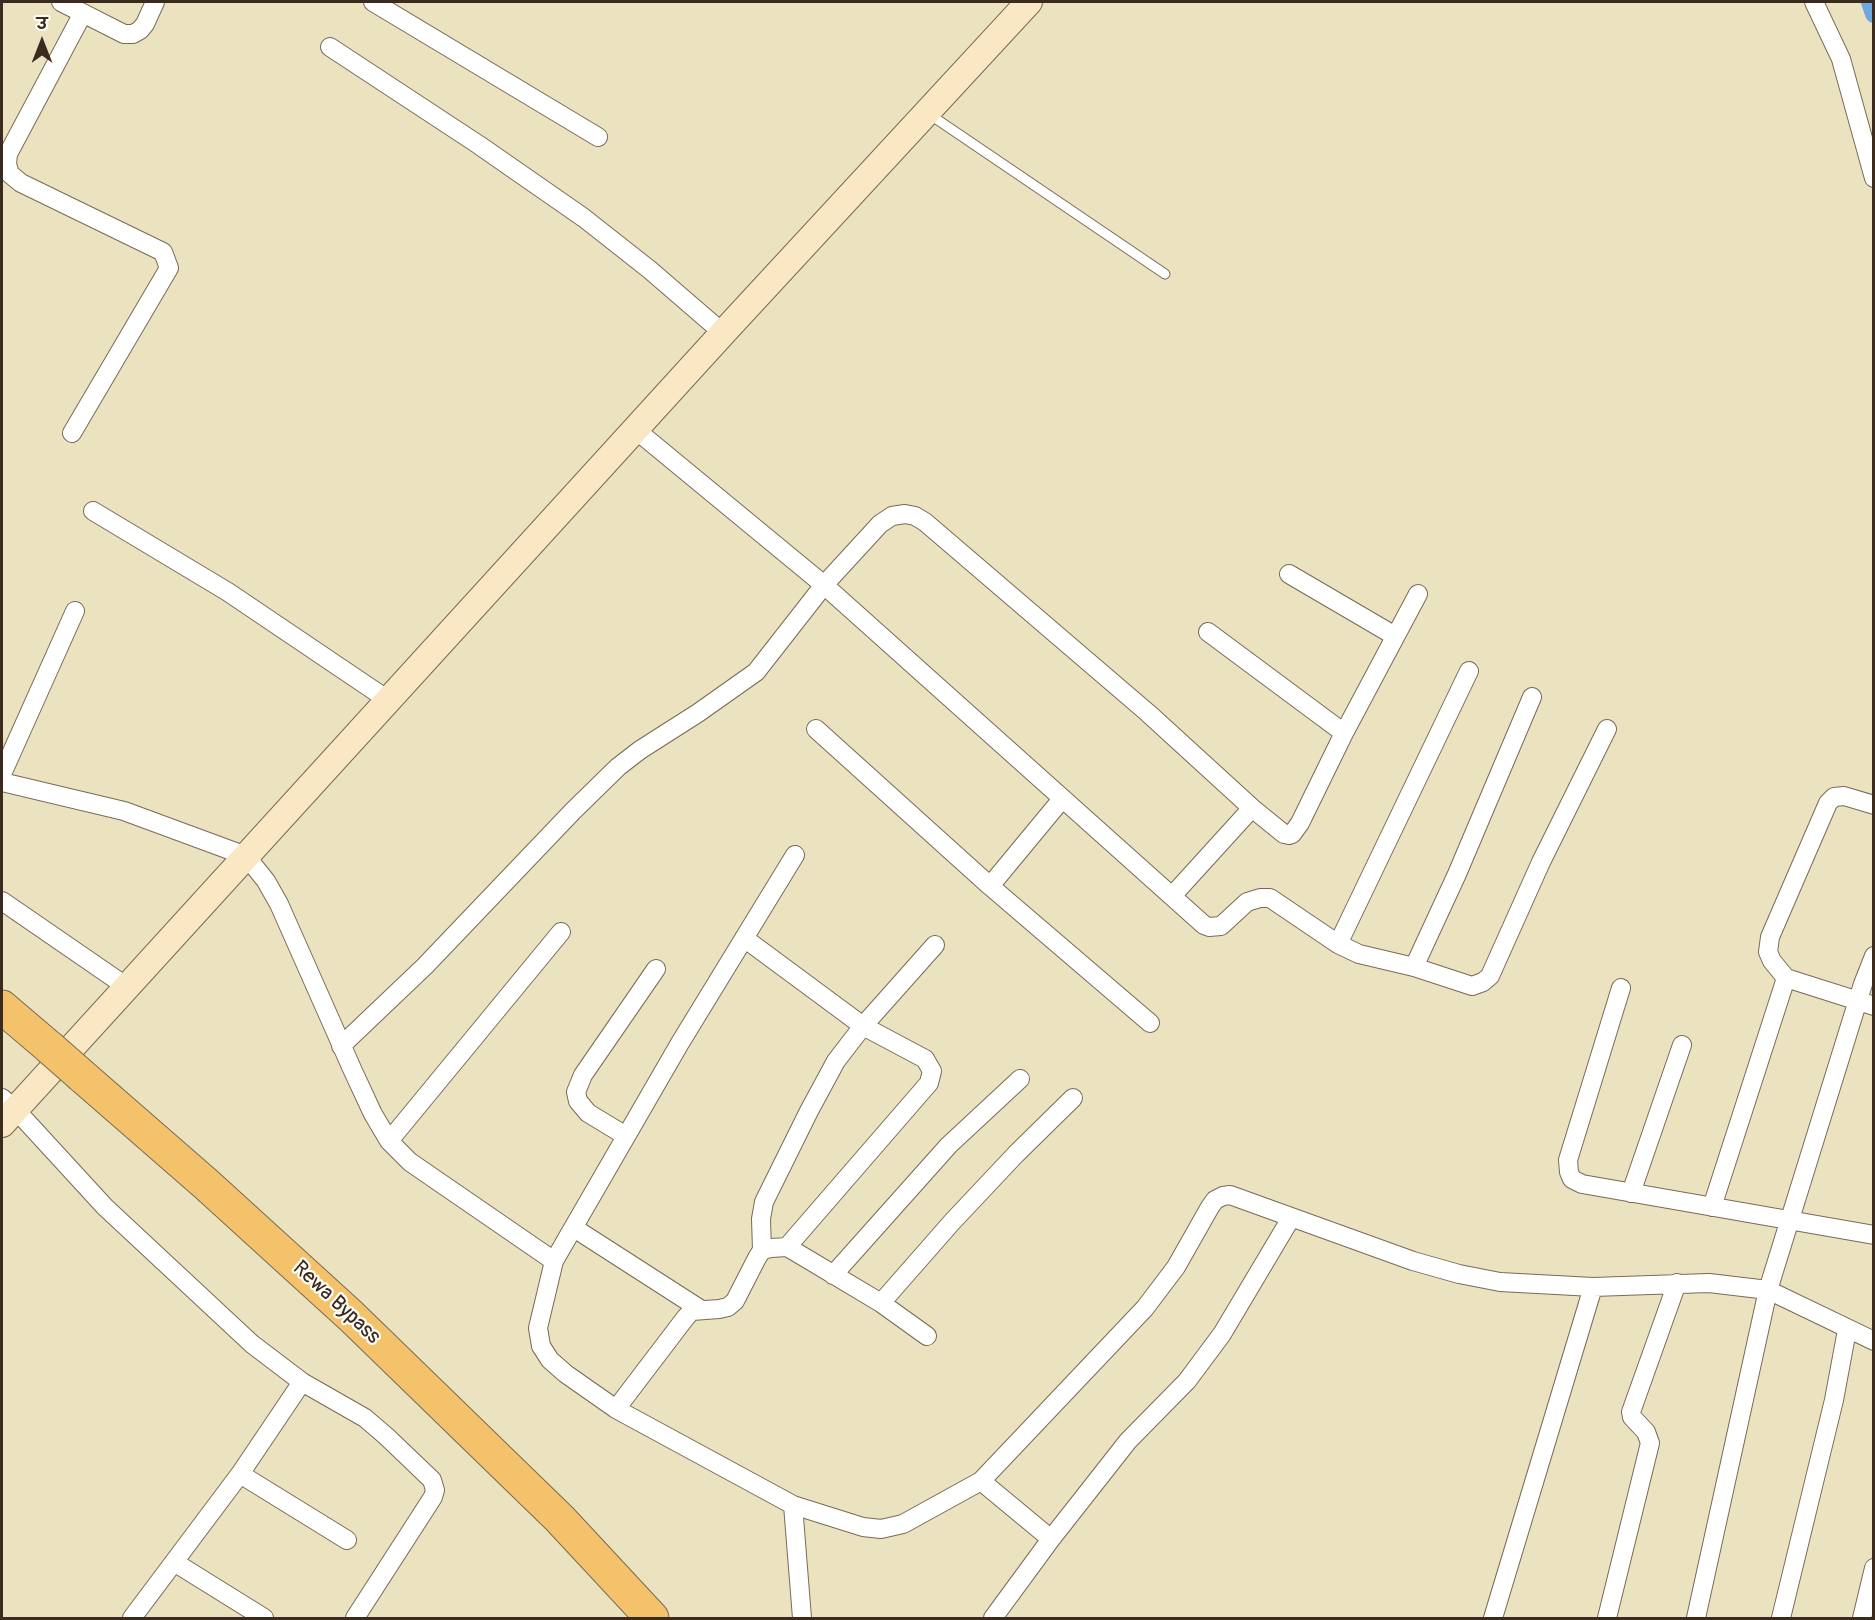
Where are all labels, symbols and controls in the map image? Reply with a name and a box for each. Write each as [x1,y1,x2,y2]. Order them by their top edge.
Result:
north arrow [12,12,72,72]
text: उ [37,14,47,34]
street label: Rewa Bypass [287,1256,385,1350]

